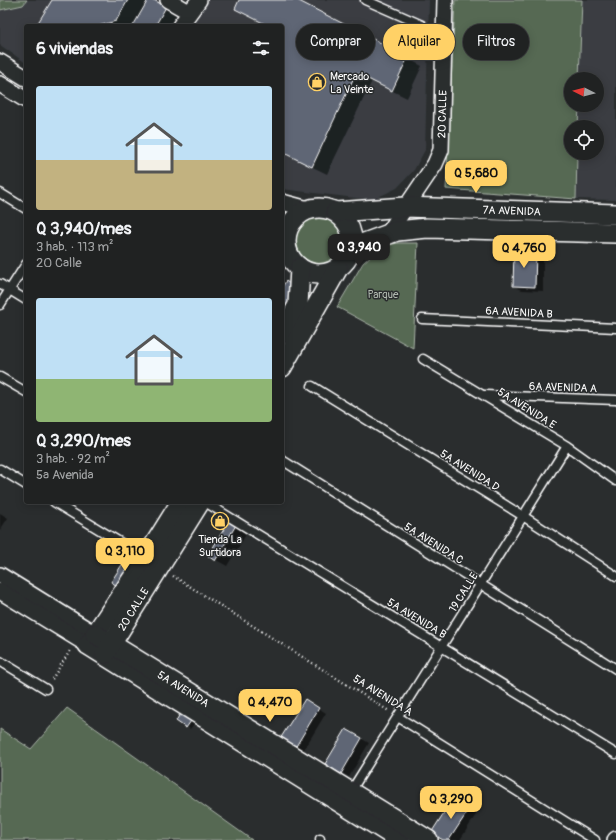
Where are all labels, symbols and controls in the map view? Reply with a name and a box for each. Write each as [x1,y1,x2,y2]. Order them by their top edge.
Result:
chip: Comprar [296,24,375,60]
chip: Alquilar [383,24,455,60]
chip: Filtros [463,24,529,60]
icon: filters [250,37,272,59]
text: 6 viviendas [36,38,113,59]
place label: Mercado La Veinte [330,70,374,96]
shop icon: Mercado La Veinte [307,72,327,92]
north arrow [564,72,604,112]
map controls [564,72,604,160]
street label: 20 CALLE [435,89,450,138]
icon: home [118,112,190,184]
button: locate [564,120,604,160]
pin: Q 5,680 [439,160,513,194]
text: Q 5,680 [454,165,498,181]
street label: 7A AVENIDA [482,204,541,219]
text: Q 3,940/mes [36,218,131,239]
pin: Q 3,940 [322,234,396,268]
pin: Q 4,760 [487,235,561,269]
text: 3 hab. · 113 m² [36,239,114,255]
text: Q 3,940 [337,239,381,255]
text: Q 4,760 [502,240,546,256]
text: 20 Calle [36,255,82,271]
park label: Parque [368,288,399,301]
street label: 6A AVENIDA B [485,304,553,321]
icon: home [118,324,190,396]
street label: 6A AVENIDA A [529,380,597,395]
street label: 5A AVENIDA E [495,385,559,432]
text: Q 3,290/mes [36,430,131,451]
street label: 5A AVENIDA D [438,447,502,494]
text: 3 hab. · 92 m² [36,451,110,467]
text: 5a Avenida [36,467,94,483]
shop icon: Tienda La Surtidora [210,511,230,531]
street label: 5A AVENIDA C [402,520,466,567]
place label: Tienda La Surtidora [198,533,242,559]
pin: Q 3,110 [88,538,162,572]
text: Q 3,110 [105,543,145,559]
street label: 19 CALLE [446,570,481,615]
street label: 20 CALLE [115,585,152,633]
street label: 5A AVENIDA B [385,596,449,641]
street label: 5A AVENIDA [155,668,211,710]
street label: 5A AVENIDA A [351,672,415,719]
pin: Q 4,470 [233,689,307,723]
text: Q 4,470 [248,694,292,710]
pin: Q 3,290 [414,786,488,820]
text: Q 3,290 [429,791,473,807]

